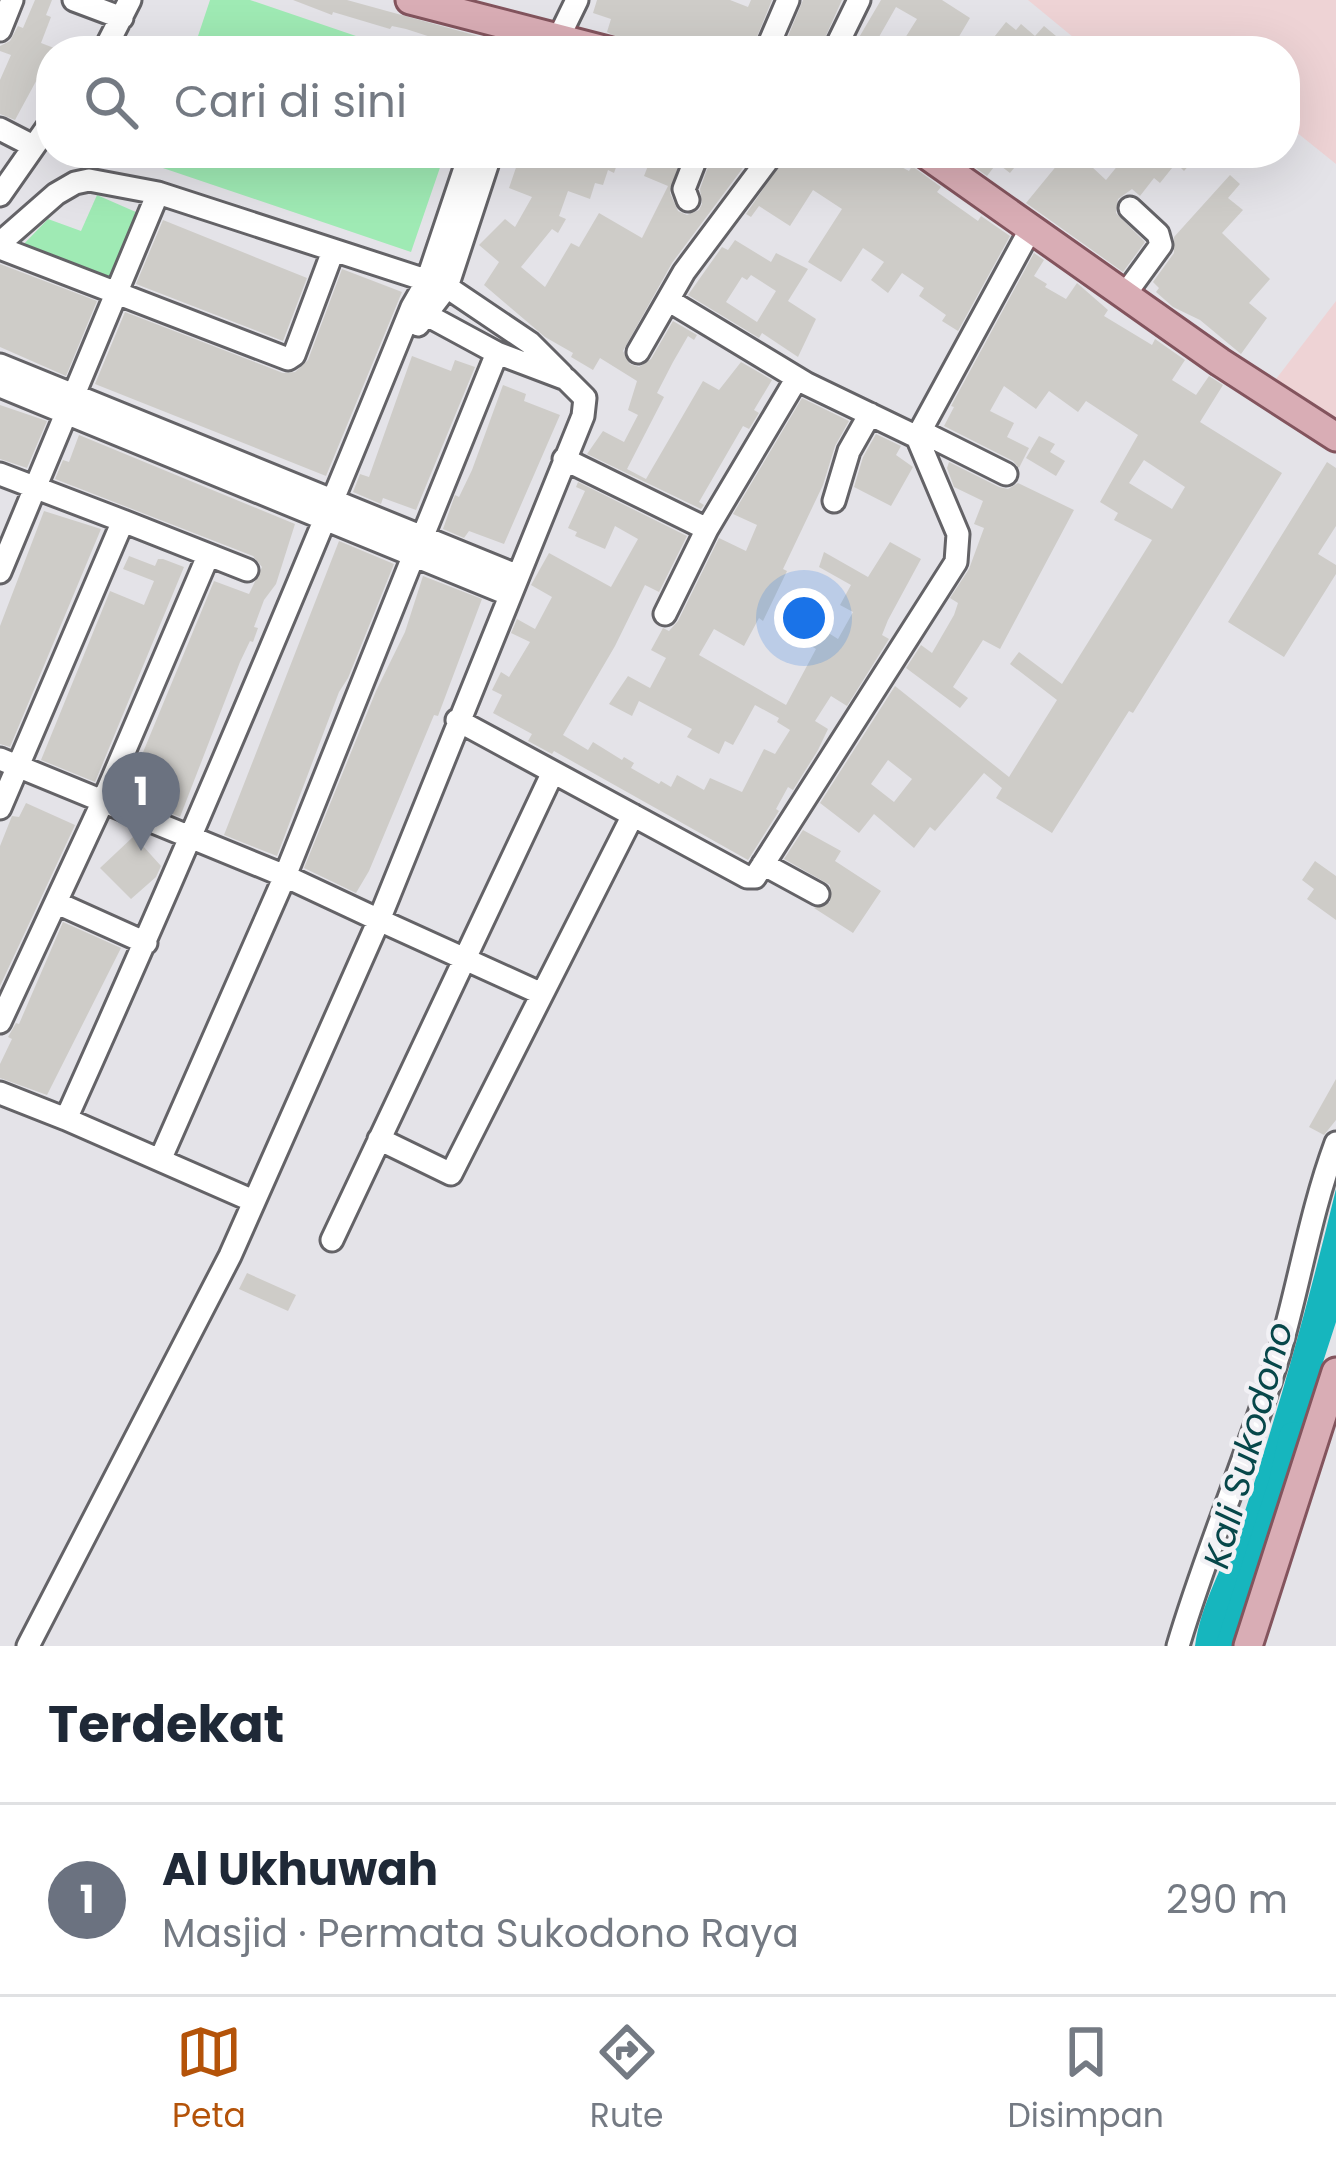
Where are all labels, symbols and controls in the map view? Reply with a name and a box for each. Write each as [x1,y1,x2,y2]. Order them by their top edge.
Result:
search box [36,36,1300,168]
icon: search [78,69,144,135]
text: Cari di sini [174,70,407,133]
your location [774,588,834,648]
pin: 1 [102,752,180,851]
water label: Kali Sukodono [1191,1316,1305,1574]
text: Terdekat [48,1688,284,1760]
text: Al Ukhuwah [162,1838,438,1901]
text: 1 [80,1872,94,1927]
text: 290 m [1166,1872,1288,1927]
text: Masjid · Permata Sukodono Raya [162,1906,799,1961]
tab: Peta [172,2019,246,2141]
tab: Rute [590,2019,664,2141]
tab: Disimpan [1007,2019,1164,2141]

